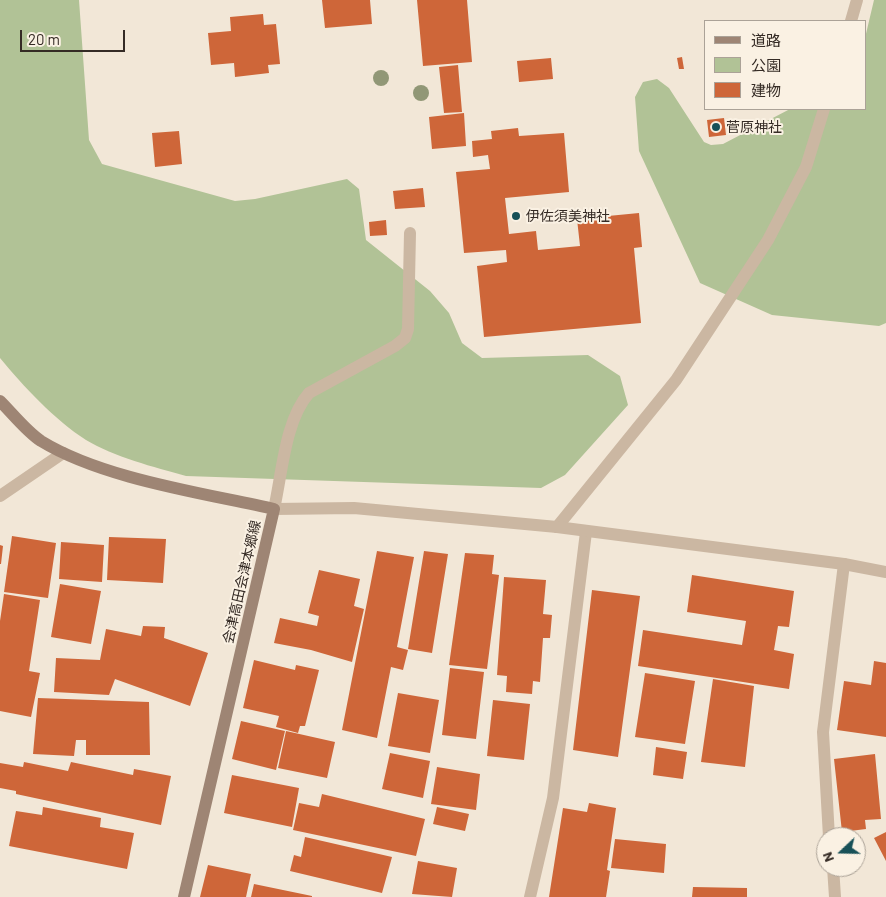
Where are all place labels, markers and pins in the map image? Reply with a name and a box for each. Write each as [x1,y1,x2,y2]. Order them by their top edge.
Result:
place label: 菅原神社 [726,119,782,135]
marker: 菅原神社 [710,121,722,133]
place label: 伊佐須美神社 [526,208,610,224]
marker: 伊佐須美神社 [510,210,522,222]

